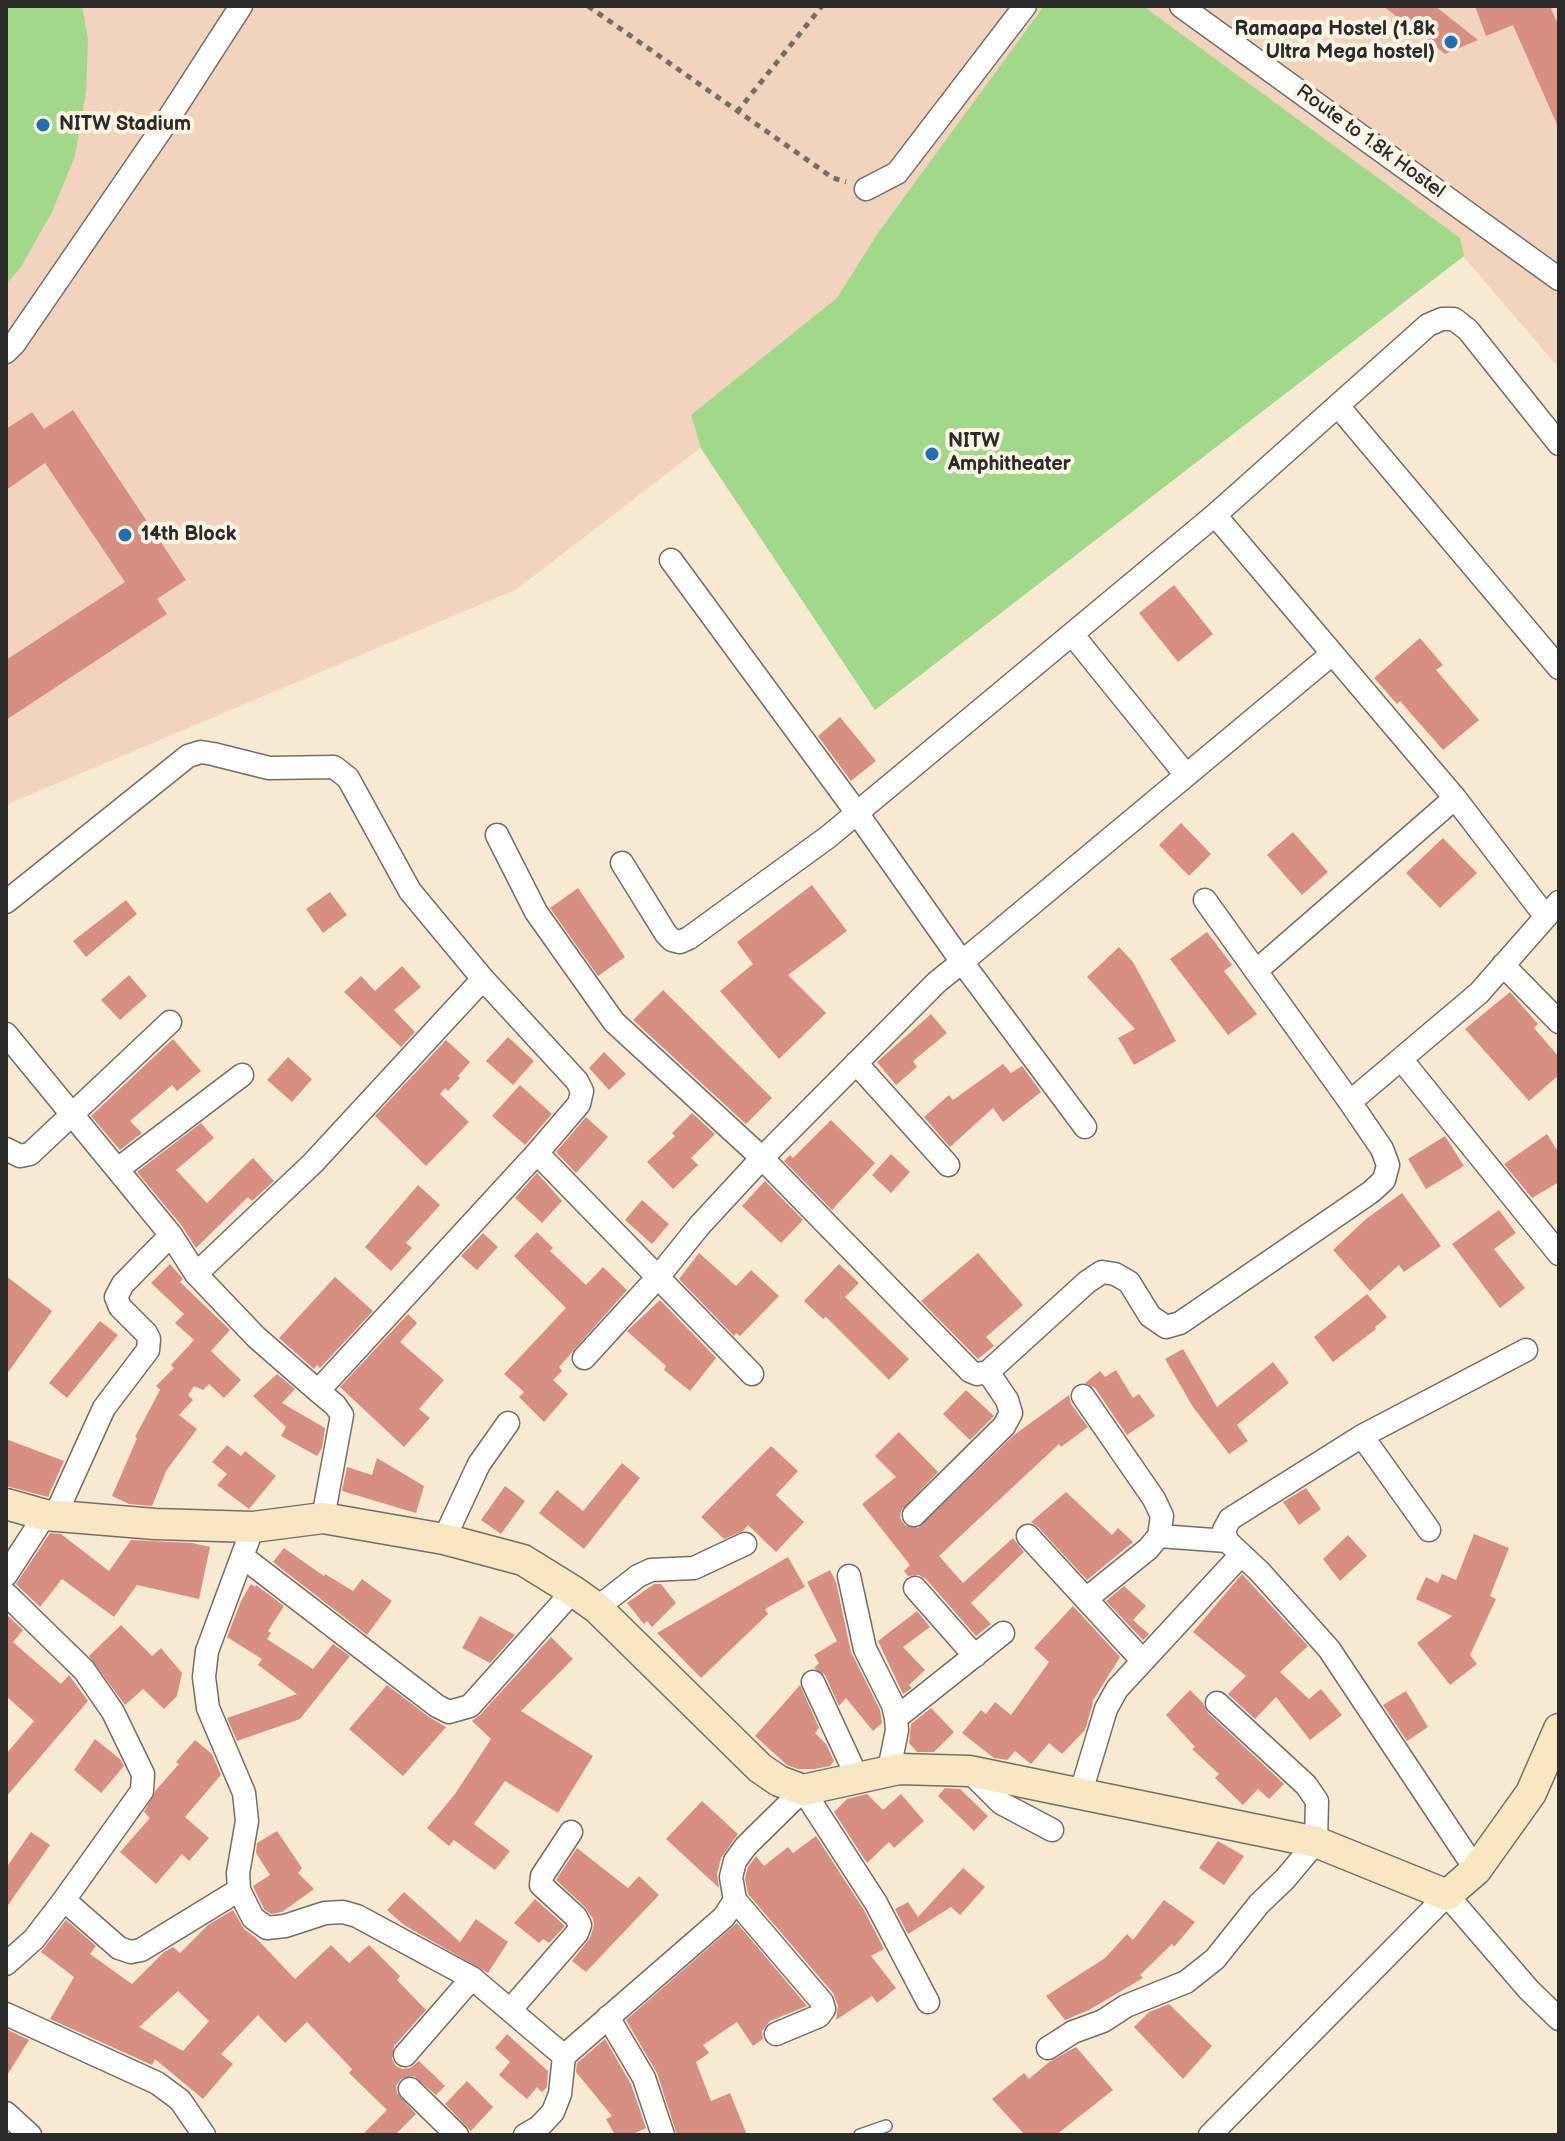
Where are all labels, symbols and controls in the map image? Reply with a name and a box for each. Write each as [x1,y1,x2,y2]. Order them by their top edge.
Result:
place label: Ramaapa Hostel (1.8k Ultra Mega hostel) [1235,18,1435,65]
marker: Ramaapa Hostel (1.8k Ultra Mega hostel) [1442,33,1460,51]
street label: Route to 1.8k Hostel [1291,80,1449,204]
place label: NITW Stadium [59,113,191,137]
marker: NITW Stadium [34,116,52,134]
place label: NITW Amphitheater [948,430,1071,477]
marker: NITW Amphitheater [923,445,941,463]
place label: 14th Block [141,523,236,547]
marker: 14th Block [116,526,134,544]

